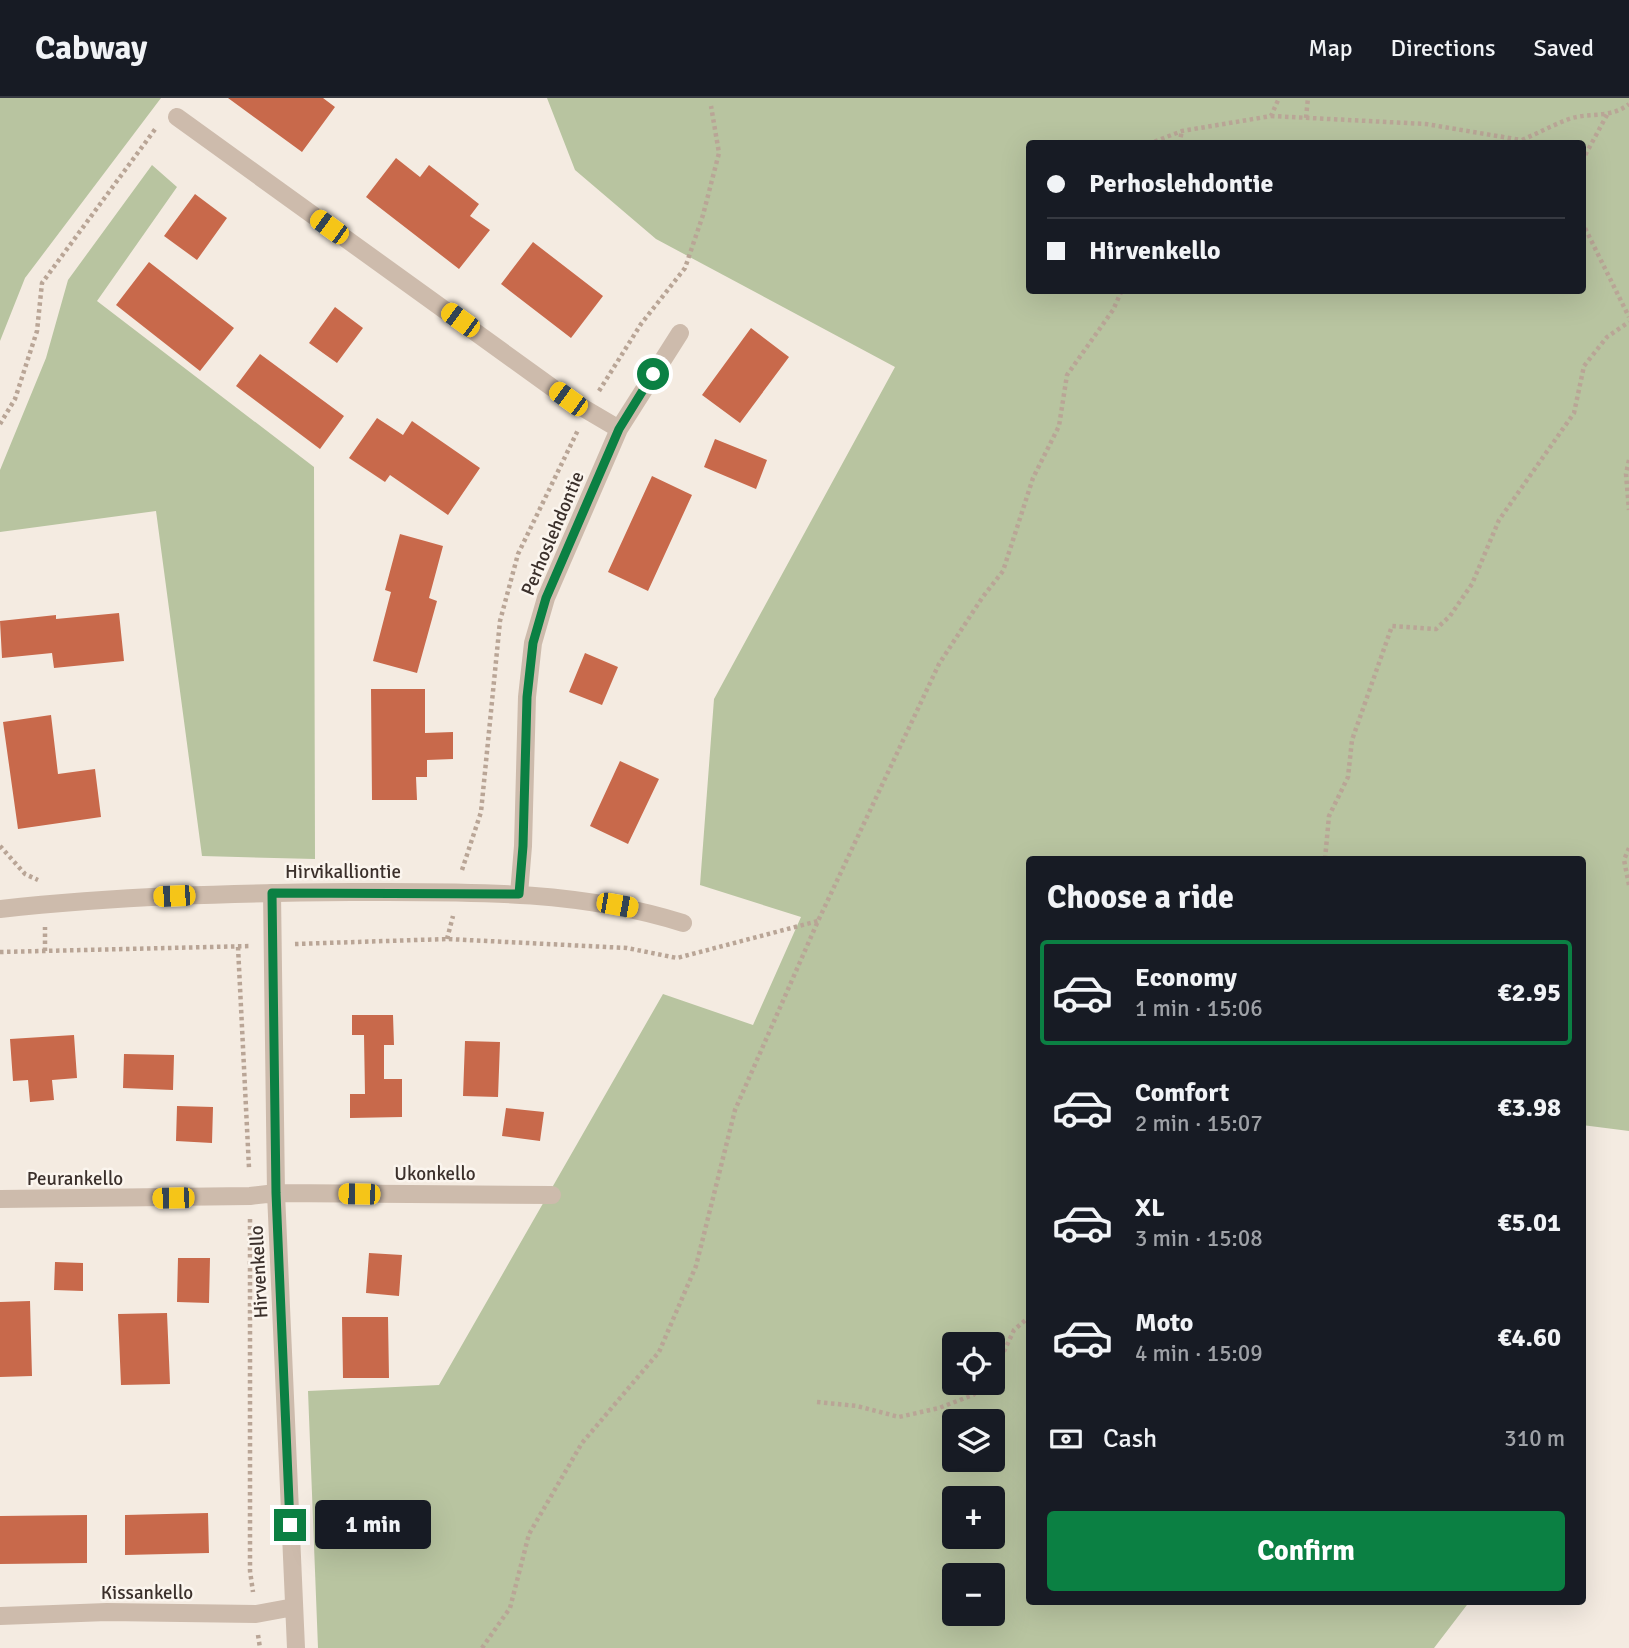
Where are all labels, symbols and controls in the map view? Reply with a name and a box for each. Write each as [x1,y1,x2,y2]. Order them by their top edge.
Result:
text: Cabway [35,28,147,69]
text: Map [1308,33,1353,63]
text: Directions [1391,33,1496,63]
text: Saved [1534,33,1594,63]
text: Perhoslehdontie [1089,168,1273,200]
car [306,206,353,248]
text: Hirvenkello [1089,235,1221,267]
car [437,299,484,341]
route start [637,358,669,390]
car [545,378,592,420]
street label: Perhoslehdontie [516,468,590,599]
street label: Hirvikalliontie [285,860,401,884]
text: Choose a ride [1047,878,1234,917]
car [153,885,196,907]
car [595,891,640,919]
icon: car [1051,961,1114,1024]
text: Economy [1135,962,1237,994]
text: €2.95 [1497,977,1561,1009]
text: 1 min · 15:06 [1135,994,1263,1023]
icon: car [1051,1076,1114,1139]
text: Comfort [1135,1077,1229,1109]
text: €3.98 [1497,1092,1561,1124]
text: 2 min · 15:07 [1135,1109,1263,1138]
street label: Ukonkello [394,1162,476,1186]
street label: Peurankello [27,1167,123,1191]
car [338,1183,381,1205]
car [152,1187,195,1209]
icon: car [1051,1191,1114,1254]
text: XL [1135,1192,1165,1224]
text: €5.01 [1497,1207,1561,1239]
text: 3 min · 15:08 [1135,1224,1263,1253]
street label: Hirvenkello [245,1225,273,1319]
icon: car [1051,1306,1114,1369]
text: Moto [1135,1307,1193,1339]
text: €4.60 [1497,1322,1561,1354]
map controls [942,1332,1005,1626]
button: locate [942,1332,1005,1395]
text: 4 min · 15:09 [1135,1339,1263,1368]
button: layers [942,1409,1005,1472]
icon: cash [1047,1420,1085,1458]
text: Cash [1103,1423,1157,1455]
text: 310 m [1504,1424,1565,1453]
button: + [942,1486,1005,1549]
callout: 1 min [314,1500,430,1550]
route end [274,1509,306,1541]
text: 1 min [345,1510,401,1539]
button: Confirm [1047,1511,1565,1591]
button: − [942,1563,1005,1626]
street label: Kissankello [101,1581,193,1605]

